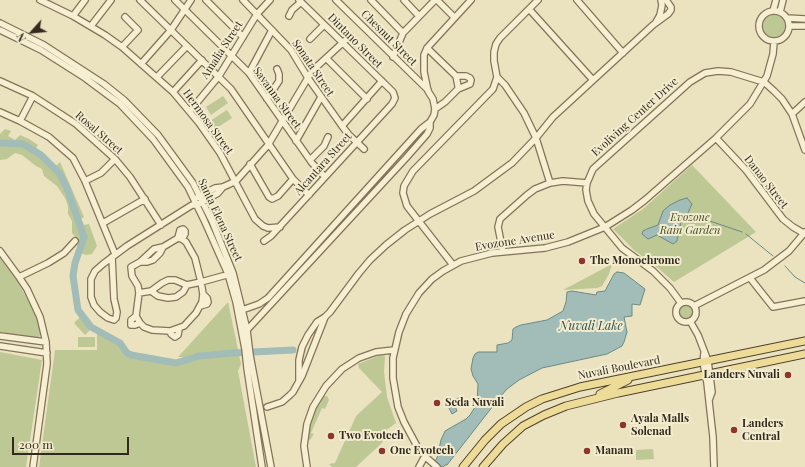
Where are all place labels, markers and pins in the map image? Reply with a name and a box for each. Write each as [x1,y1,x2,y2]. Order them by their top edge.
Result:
place label: The Monochrome [590,254,680,268]
marker: The Monochrome [577,256,587,266]
place label: Landers Nuvali [704,368,780,382]
marker: Landers Nuvali [783,370,793,380]
place label: Seda Nuvali [445,396,504,410]
marker: Seda Nuvali [432,398,442,408]
place label: Ayala Malls Solenad [631,412,689,438]
place label: Landers Central [742,417,783,443]
marker: Ayala Malls Solenad [618,420,628,430]
marker: Landers Central [729,425,739,435]
place label: Two Evotech [339,429,404,443]
marker: Two Evotech [326,431,336,441]
place label: One Evotech [390,444,454,458]
place label: Manam [595,444,633,458]
marker: One Evotech [377,446,387,456]
marker: Manam [582,446,592,456]

